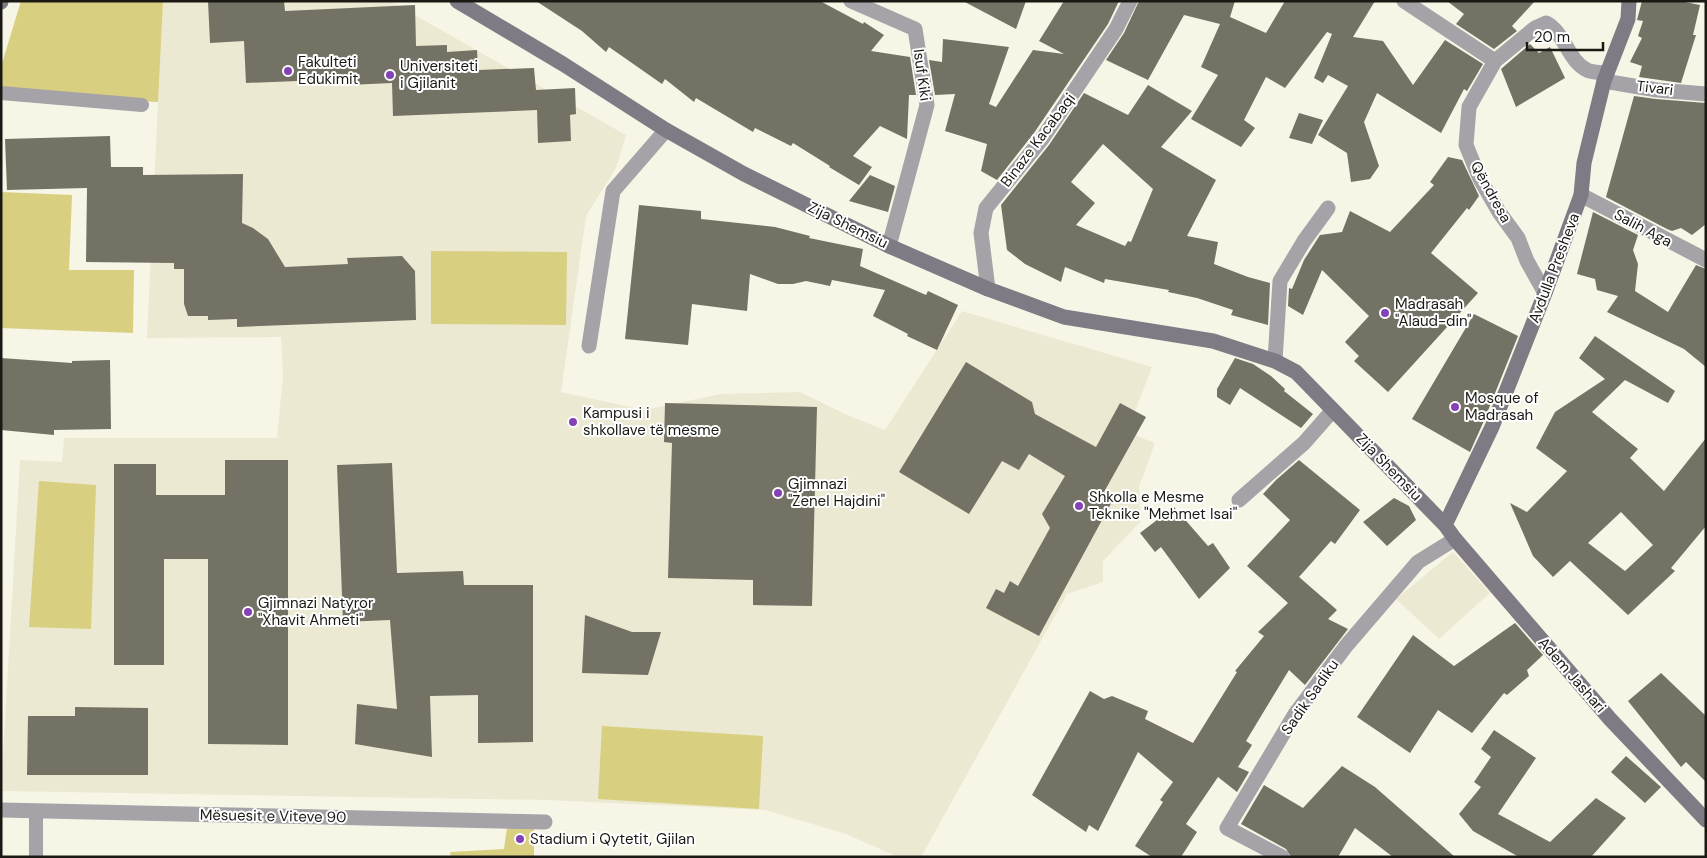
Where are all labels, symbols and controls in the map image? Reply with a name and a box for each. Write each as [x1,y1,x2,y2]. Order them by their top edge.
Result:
scale bar [1527,20,1603,52]
text: 20 m [1534,27,1570,47]
street label: Isuf Kiki [908,48,936,102]
place label: Fakulteti Edukimit [298,52,359,89]
place label: Universiteti i Gjilanit [400,56,478,93]
marker: Fakulteti Edukimit [282,65,294,77]
marker: Universiteti i Gjilanit [384,69,396,81]
street label: Tivari [1635,76,1675,100]
street label: Binaze Kacabaqi [996,89,1080,191]
street label: Qëndresa [1466,158,1516,226]
street label: Zija Shemsiu [805,197,891,253]
street label: Salih Aga [1611,204,1675,252]
street label: Avdulla Presheva [1524,210,1584,326]
place label: Madrasah "Alaud-din" [1395,294,1471,331]
marker: Madrasah "Alaud-din" [1379,307,1391,319]
place label: Mosque of Madrasah [1465,388,1539,425]
marker: Mosque of Madrasah [1449,401,1461,413]
place label: Kampusi i shkollave të mesme [583,403,719,440]
marker: Kampusi i shkollave të mesme [567,416,579,428]
street label: Zija Shemsiu [1352,429,1426,505]
place label: Gjimnazi "Zenel Hajdini" [788,474,885,511]
marker: Gjimnazi "Zenel Hajdini" [772,487,784,499]
place label: Shkolla e Mesme Teknike ''Mehmet Isai'' [1089,487,1238,524]
marker: Shkolla e Mesme Teknike ''Mehmet Isai'' [1073,500,1085,512]
place label: Gjimnazi Natyror "Xhavit Ahmeti" [258,593,374,630]
marker: Gjimnazi Natyror "Xhavit Ahmeti" [242,606,254,618]
street label: Adem Jashari [1534,633,1610,717]
street label: Sadik Sadiku [1277,655,1343,739]
street label: Mësuesit e Viteve 90 [200,805,346,827]
place label: Stadium i Qytetit, Gjilan [530,829,695,849]
marker: Stadium i Qytetit, Gjilan [514,833,526,845]

